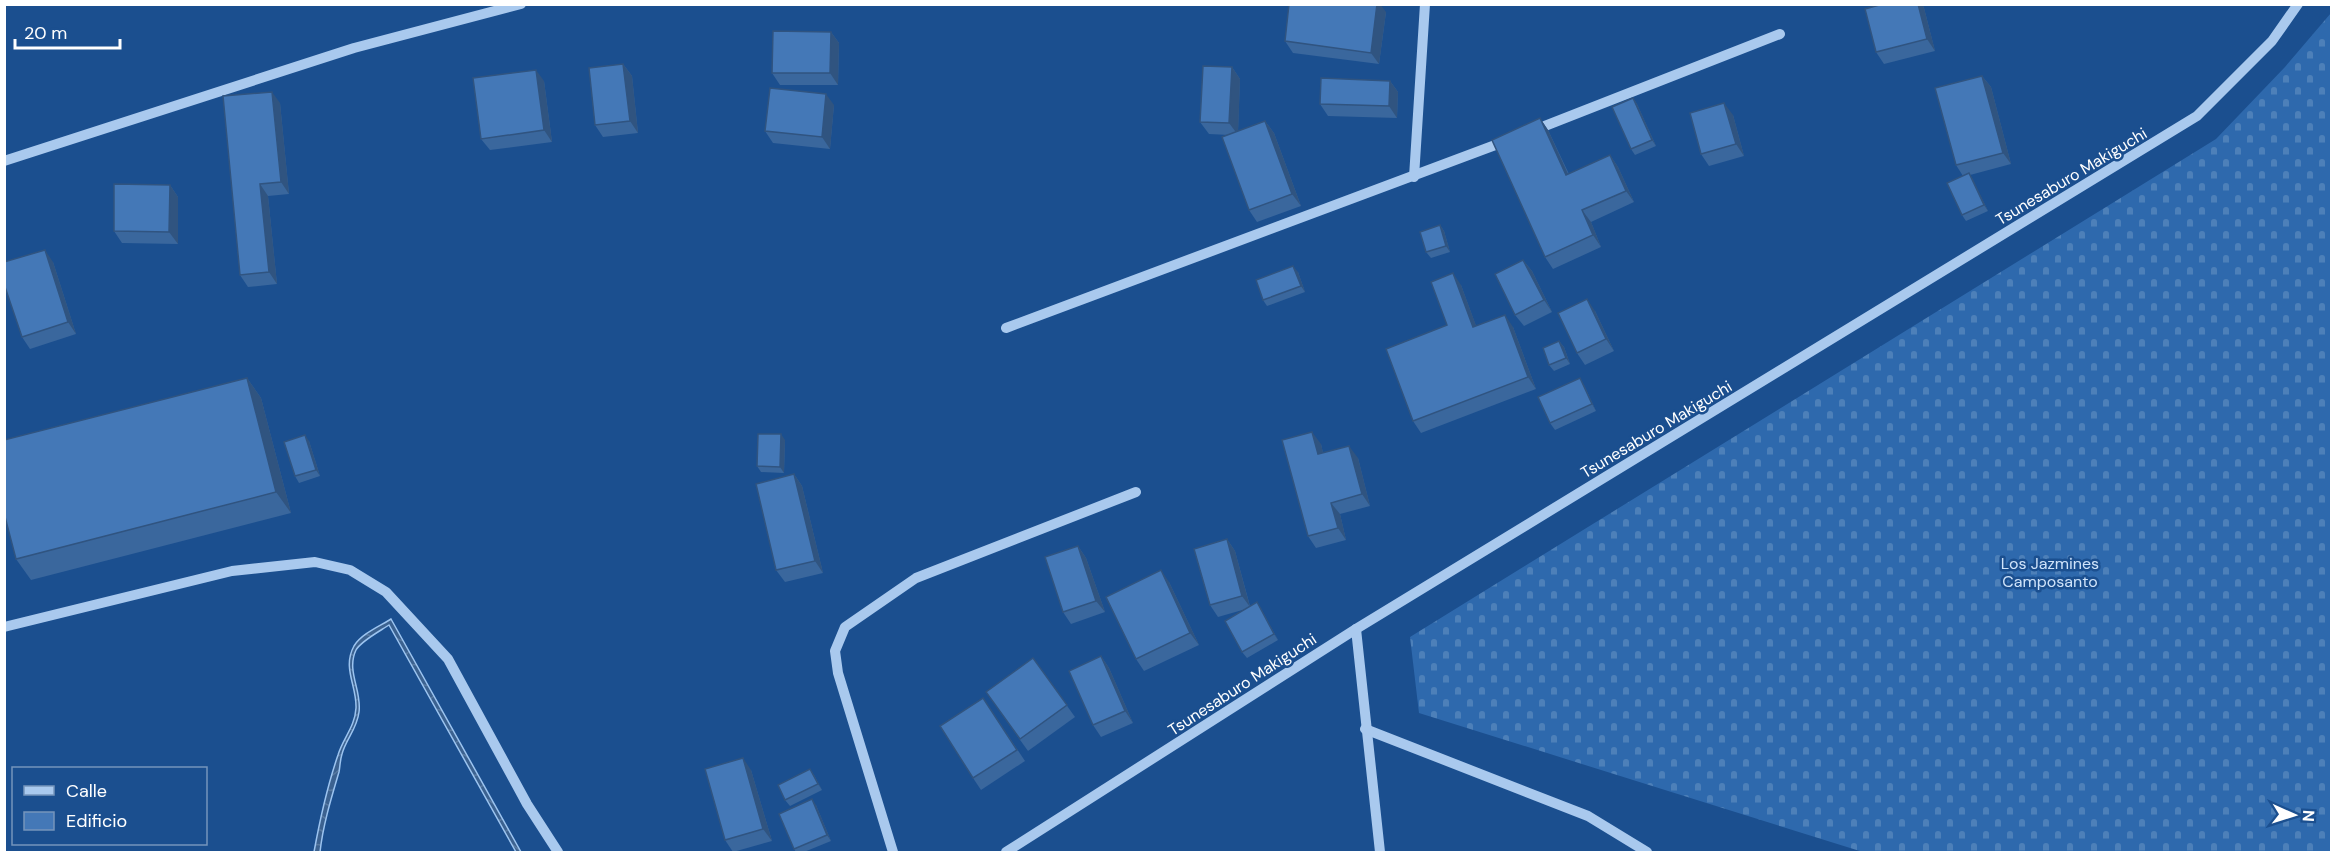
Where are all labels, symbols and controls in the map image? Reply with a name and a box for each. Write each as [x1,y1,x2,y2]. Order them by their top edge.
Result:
scale bar [15,12,120,50]
text: 20 m [24,21,67,45]
street label: Tsunesaburo Makiguchi [1992,123,2151,230]
street label: Tsunesaburo Makiguchi [1577,376,1736,483]
park label: Los Jazmines Camposanto [2001,553,2099,592]
street label: Tsunesaburo Makiguchi [1164,629,1321,740]
legend [12,767,207,845]
text: Calle [66,779,107,803]
north arrow [2264,785,2324,845]
text: Edificio [66,809,127,833]
text: N [2298,809,2319,822]

